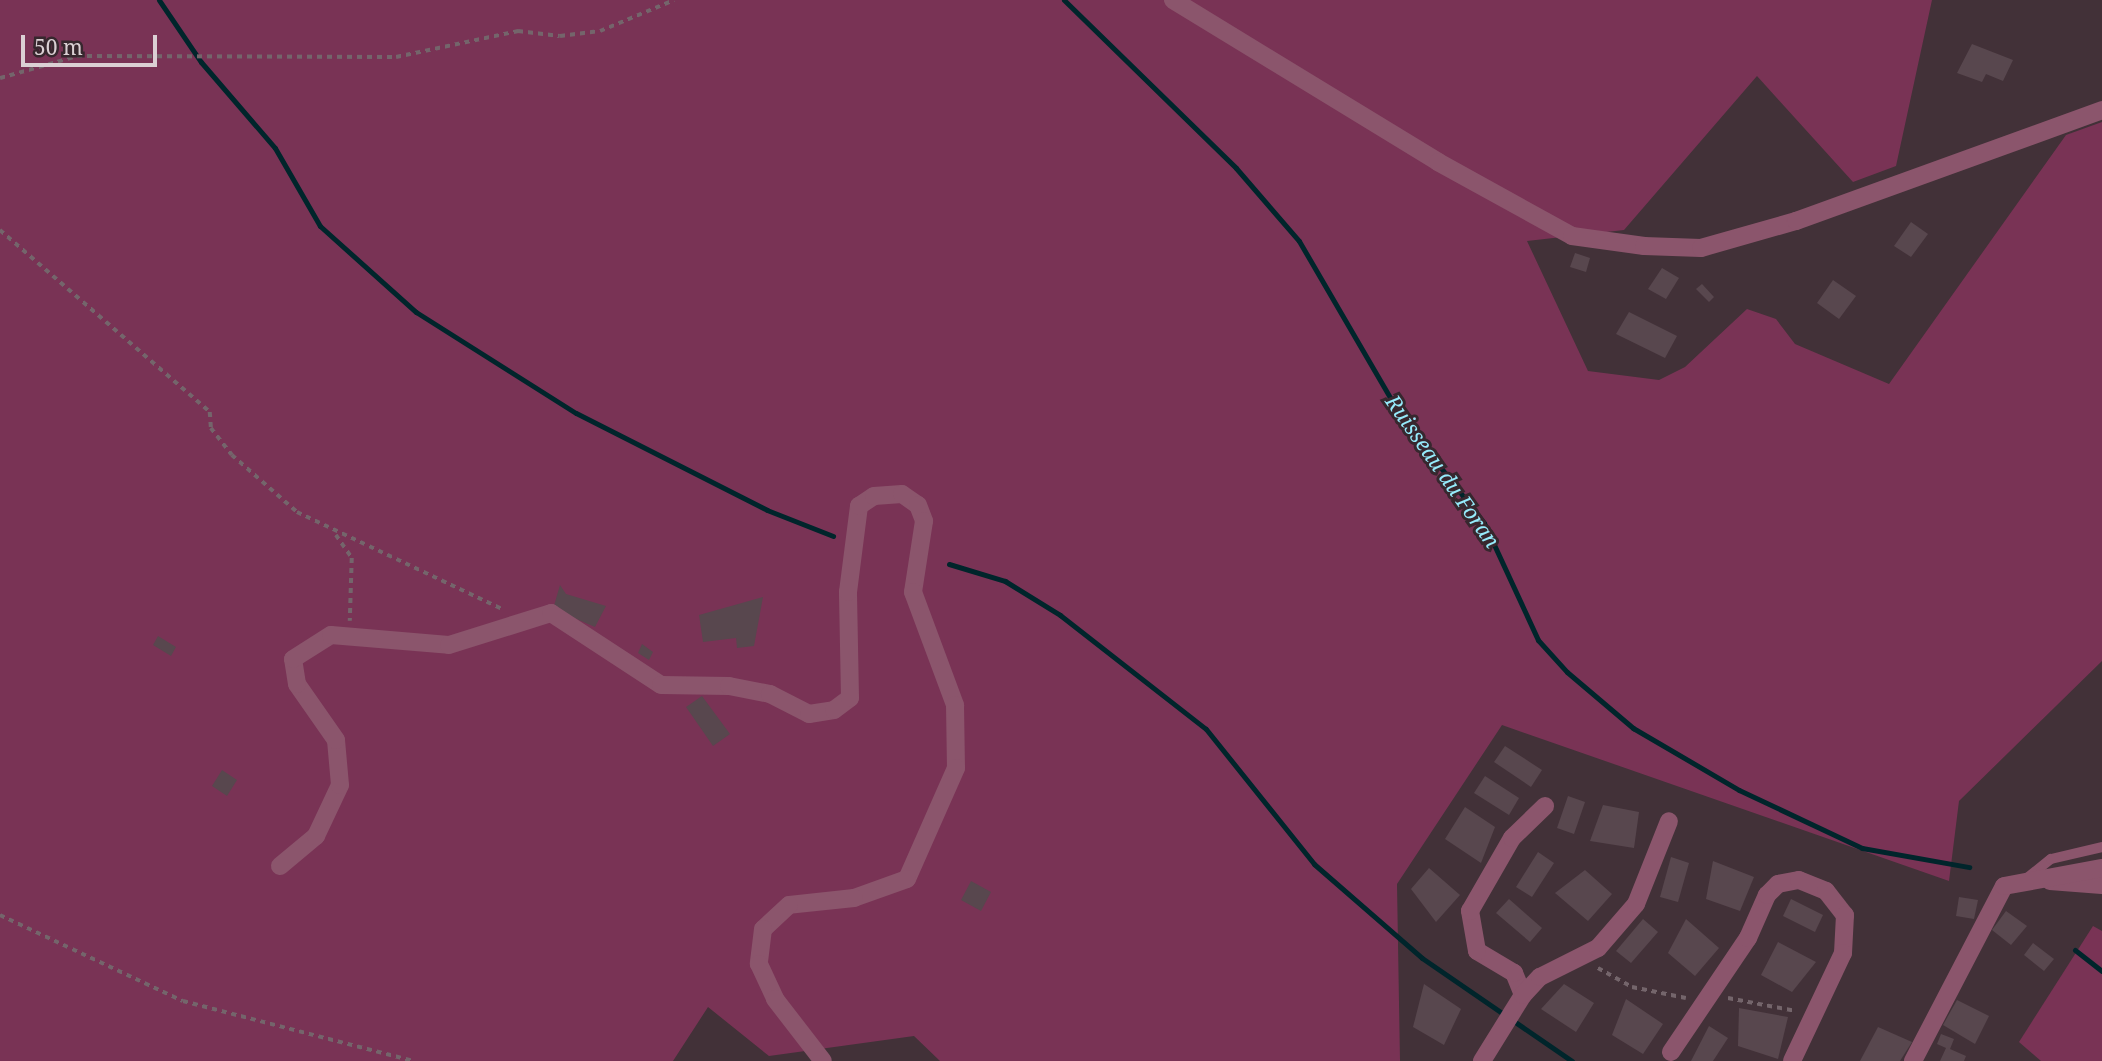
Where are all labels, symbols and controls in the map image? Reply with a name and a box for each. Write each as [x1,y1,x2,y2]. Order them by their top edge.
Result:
scale bar [24,21,161,65]
text: 50 m [34,33,83,61]
water label: Ruisseau du Foran [1381,390,1505,552]

